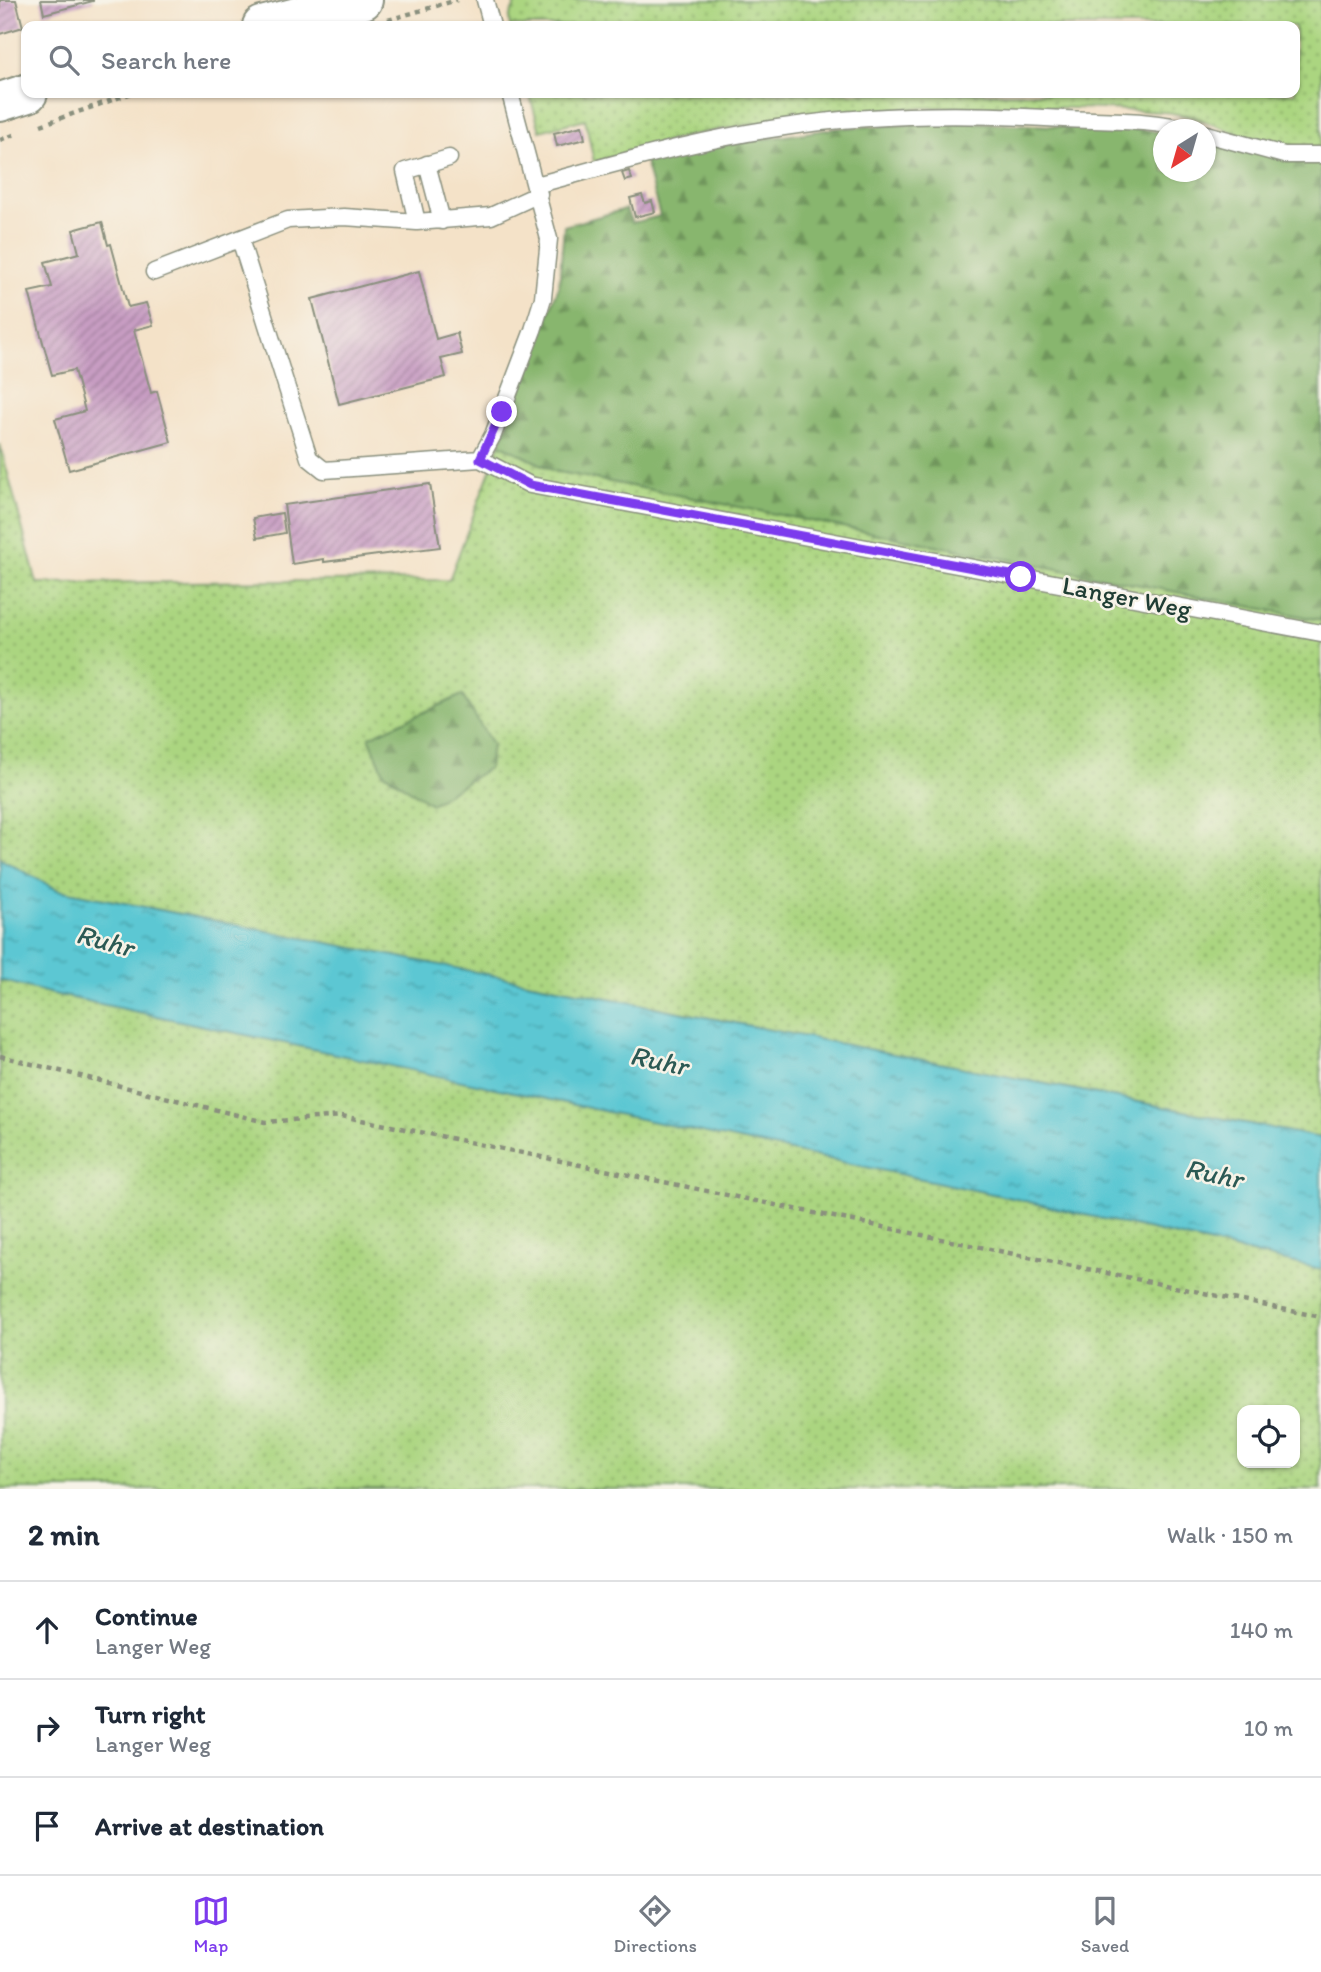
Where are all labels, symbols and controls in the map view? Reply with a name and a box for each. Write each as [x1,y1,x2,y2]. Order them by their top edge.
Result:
search box [21,21,1300,98]
icon: search [45,41,83,79]
text: Search here [101,44,231,76]
north arrow [1153,119,1216,182]
route end [486,396,517,427]
route start [1005,561,1036,592]
street label: Langer Weg [1060,569,1195,625]
water label: Ruhr [73,916,141,965]
water label: Ruhr [627,1037,694,1083]
water label: Ruhr [1182,1150,1249,1196]
map controls [1237,1405,1300,1468]
button: locate [1237,1405,1300,1468]
text: 2 min [28,1516,99,1553]
text: Walk · 150 m [1167,1521,1293,1549]
text: Continue [95,1600,198,1632]
icon: ahead [28,1611,66,1649]
text: 140 m [1230,1616,1293,1644]
text: Langer Weg [95,1632,211,1660]
text: Turn right [95,1698,206,1730]
icon: right [28,1709,66,1747]
text: 10 m [1244,1714,1293,1742]
text: Langer Weg [95,1730,211,1758]
icon: arrive [28,1807,66,1845]
text: Arrive at destination [95,1810,324,1842]
tab: Map [192,1892,230,1957]
tab: Directions [613,1892,697,1957]
tab: Saved [1081,1892,1129,1957]

